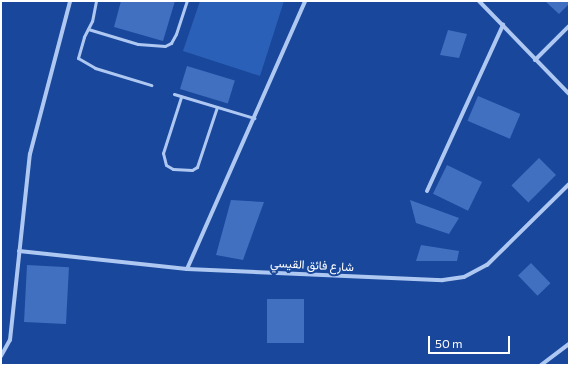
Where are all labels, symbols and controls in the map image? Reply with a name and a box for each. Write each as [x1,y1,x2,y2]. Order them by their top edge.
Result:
street label: شارع فائق القيسي [270,256,354,274]
scale bar [430,328,512,354]
text: 50 m [435,336,463,350]

